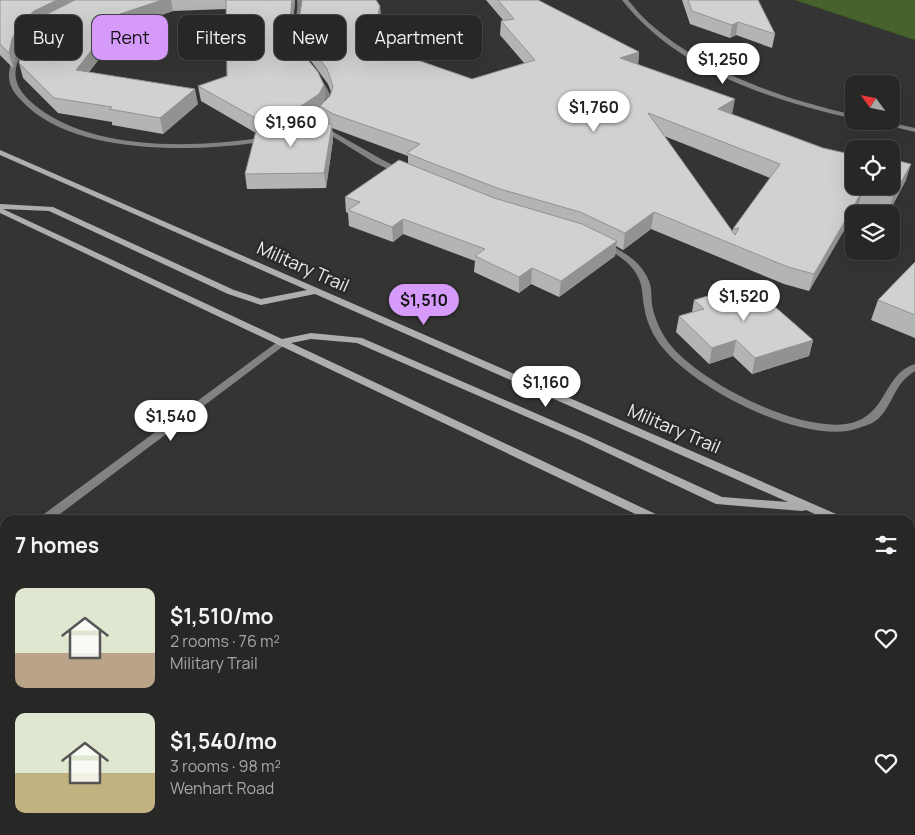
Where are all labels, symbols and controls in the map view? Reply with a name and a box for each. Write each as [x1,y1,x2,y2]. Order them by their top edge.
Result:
chip: Buy [15,15,82,60]
chip: Rent [92,15,168,60]
chip: Filters [178,15,264,60]
chip: New [274,15,346,60]
chip: Apartment [356,15,482,60]
pin: $1,250 [682,42,764,85]
text: $1,250 [698,48,748,70]
north arrow [845,75,900,130]
map controls [845,75,900,260]
pin: $1,760 [553,90,635,133]
text: $1,760 [569,96,619,118]
pin: $1,960 [250,106,332,148]
text: $1,960 [265,111,317,133]
button: locate [845,140,900,195]
button: layers [845,205,900,260]
street label: Military Trail [253,235,353,297]
pin: $1,520 [703,280,785,322]
pin: $1,510 [383,284,465,326]
text: $1,520 [719,285,769,307]
text: $1,510 [400,289,448,311]
pin: $1,160 [505,366,587,408]
text: $1,160 [523,371,569,393]
street label: Military Trail [624,398,725,458]
pin: $1,540 [130,400,212,442]
text: $1,540 [146,405,196,427]
text: 7 homes [15,531,99,559]
icon: filters [872,531,900,559]
text: $1,510/mo [170,602,273,630]
icon: home [55,608,115,668]
icon: heart [872,624,900,652]
text: 2 rooms · 76 m² [170,630,280,652]
text: Military Trail [170,652,258,674]
text: $1,540/mo [170,727,277,755]
icon: home [55,733,115,793]
icon: heart [872,749,900,777]
text: 3 rooms · 98 m² [170,755,281,777]
text: Wenhart Road [170,777,274,799]

